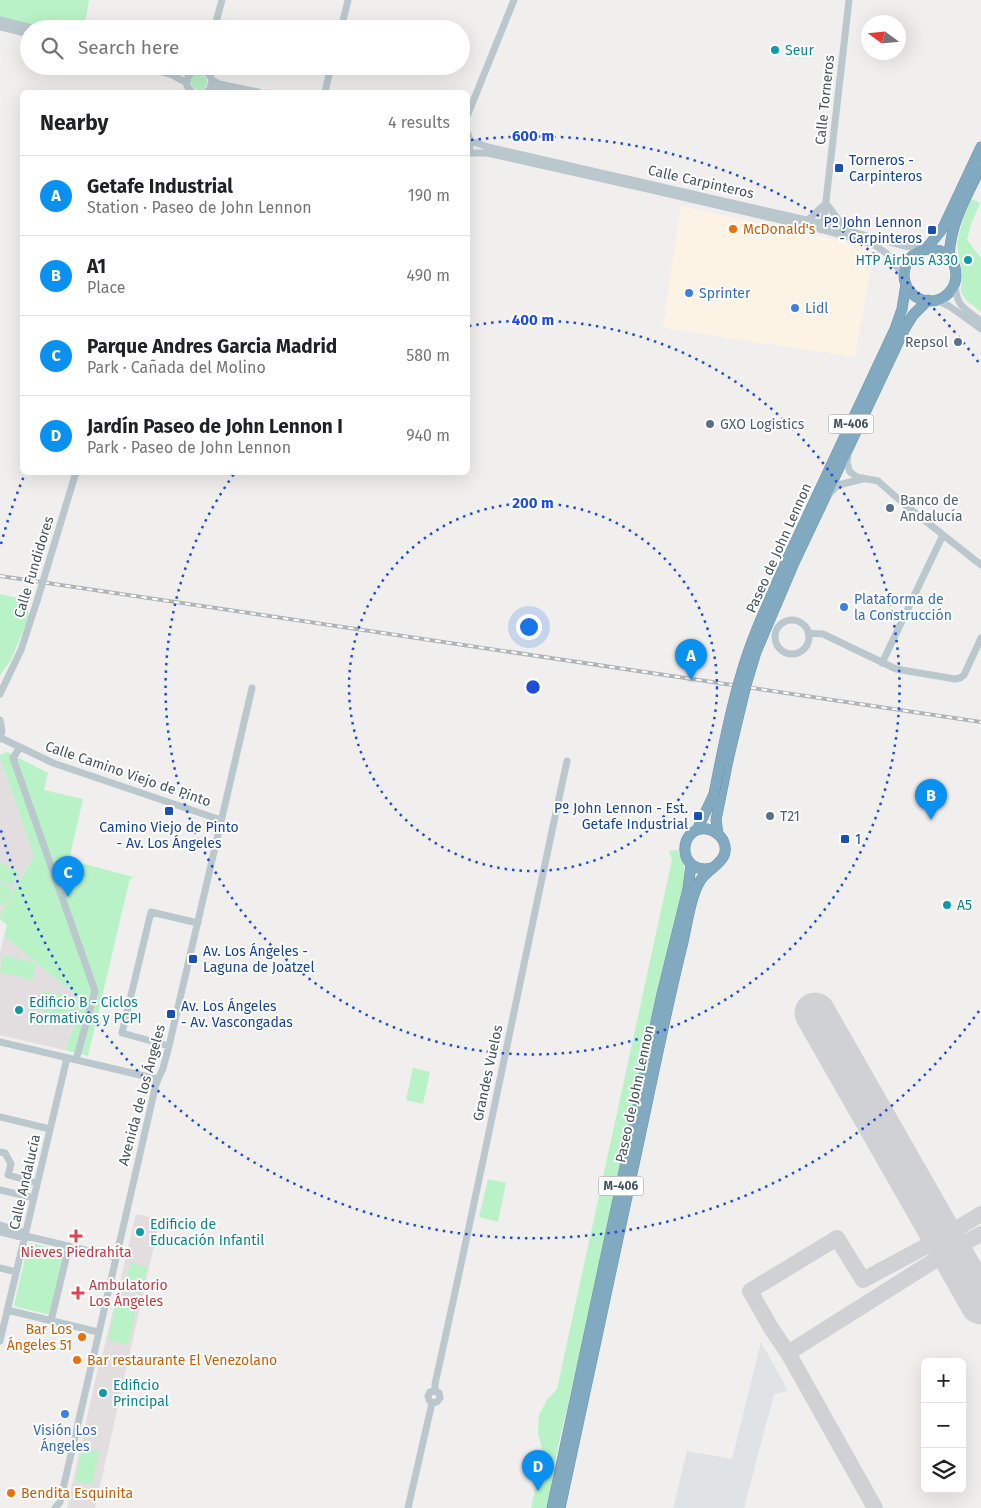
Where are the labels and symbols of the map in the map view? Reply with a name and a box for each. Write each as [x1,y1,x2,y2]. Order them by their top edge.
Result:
north arrow [861,15,906,60]
place label: Seur [785,42,814,59]
marker: Seur [769,44,781,56]
street label: Calle Torneros [812,54,838,146]
text: 600 m [512,127,554,145]
place label: Torneros - Carpinteros [849,152,923,185]
street label: Calle Carpinteros [646,162,756,203]
marker: Torneros - Carpinteros [833,162,845,174]
place label: Pº John Lennon - Carpinteros [824,214,922,247]
place label: McDonald's [743,221,816,238]
marker: McDonald's [727,223,739,235]
marker: Pº John Lennon - Carpinteros [926,224,938,236]
place label: HTP Airbus A330 [856,252,958,269]
marker: HTP Airbus A330 [962,254,974,266]
place label: Sprinter [699,285,751,302]
marker: Sprinter [683,287,695,299]
place label: Lidl [805,300,828,317]
marker: Lidl [789,302,801,314]
text: 400 m [512,311,554,329]
place label: Repsol [905,334,948,351]
marker: Repsol [952,336,964,348]
road number: M-406 [828,414,874,434]
place label: GXO Logistics [720,416,805,433]
marker: GXO Logistics [704,418,716,430]
street label: Paseo de John Lennon [743,480,815,616]
place label: Banco de Andalucía [900,492,963,525]
text: 200 m [512,494,554,512]
marker: Banco de Andalucía [884,502,896,514]
street label: Calle Fundidores [10,514,58,620]
place label: Plataforma de la Construcción [854,591,952,624]
marker: Plataforma de la Construcción [838,601,850,613]
your location [516,614,542,640]
pin: A [675,639,707,680]
centre of rings [524,678,542,696]
street label: Calle Camino Viejo de Pinto [43,738,213,810]
pin: B [915,779,947,820]
place label: Pº John Lennon - Est. Getafe Industrial [554,800,688,833]
marker: Camino Viejo de Pinto - Av. Los Ángeles [163,805,175,817]
place label: T21 [780,808,800,825]
marker: Pº John Lennon - Est. Getafe Industrial [692,810,704,822]
marker: T21 [764,810,776,822]
place label: Camino Viejo de Pinto - Av. Los Ángeles [99,819,239,852]
place label: 1 [855,831,861,848]
marker: 1 [839,833,851,845]
pin: C [52,856,84,897]
place label: A5 [957,897,972,914]
marker: A5 [941,899,953,911]
place label: Av. Los Ángeles - Laguna de Joatzel [203,942,315,976]
marker: Av. Los Ángeles - Laguna de Joatzel [187,953,199,965]
place label: Edificio B - Ciclos Formativos y PCPI [29,994,142,1027]
place label: Av. Los Ángeles - Av. Vascongadas [181,997,293,1031]
marker: Edificio B - Ciclos Formativos y PCPI [13,1004,25,1016]
marker: Av. Los Ángeles - Av. Vascongadas [165,1008,177,1020]
street label: Avenida de los Ángeles [114,1022,169,1168]
street label: Grandes Vuelos [470,1023,507,1123]
street label: Paseo de John Lennon [612,1024,658,1164]
street label: Calle Andalucía [6,1133,44,1231]
road number: M-406 [598,1176,644,1196]
place label: Edificio de Educación Infantil [150,1216,264,1249]
marker: Edificio de Educación Infantil [134,1226,146,1238]
marker: Nieves Piedrahíta [70,1230,82,1242]
place label: Nieves Piedrahíta [20,1244,132,1261]
place label: Ambulatorio Los Ángeles [89,1277,168,1310]
marker: Ambulatorio Los Ángeles [71,1286,85,1300]
place label: Bar Los Ángeles 51 [7,1321,72,1354]
marker: Bar Los Ángeles 51 [76,1331,88,1343]
place label: Bar restaurante El Venezolano [87,1352,277,1369]
marker: Bar restaurante El Venezolano [71,1354,83,1366]
place label: Edificio Principal [113,1377,169,1410]
marker: Edificio Principal [97,1387,109,1399]
marker: Visión Los Ángeles [59,1408,71,1420]
place label: Visión Los Ángeles [33,1422,97,1455]
pin: D [522,1450,554,1491]
place label: Bendita Esquinita [21,1485,133,1502]
marker: Bendita Esquinita [5,1487,17,1499]

